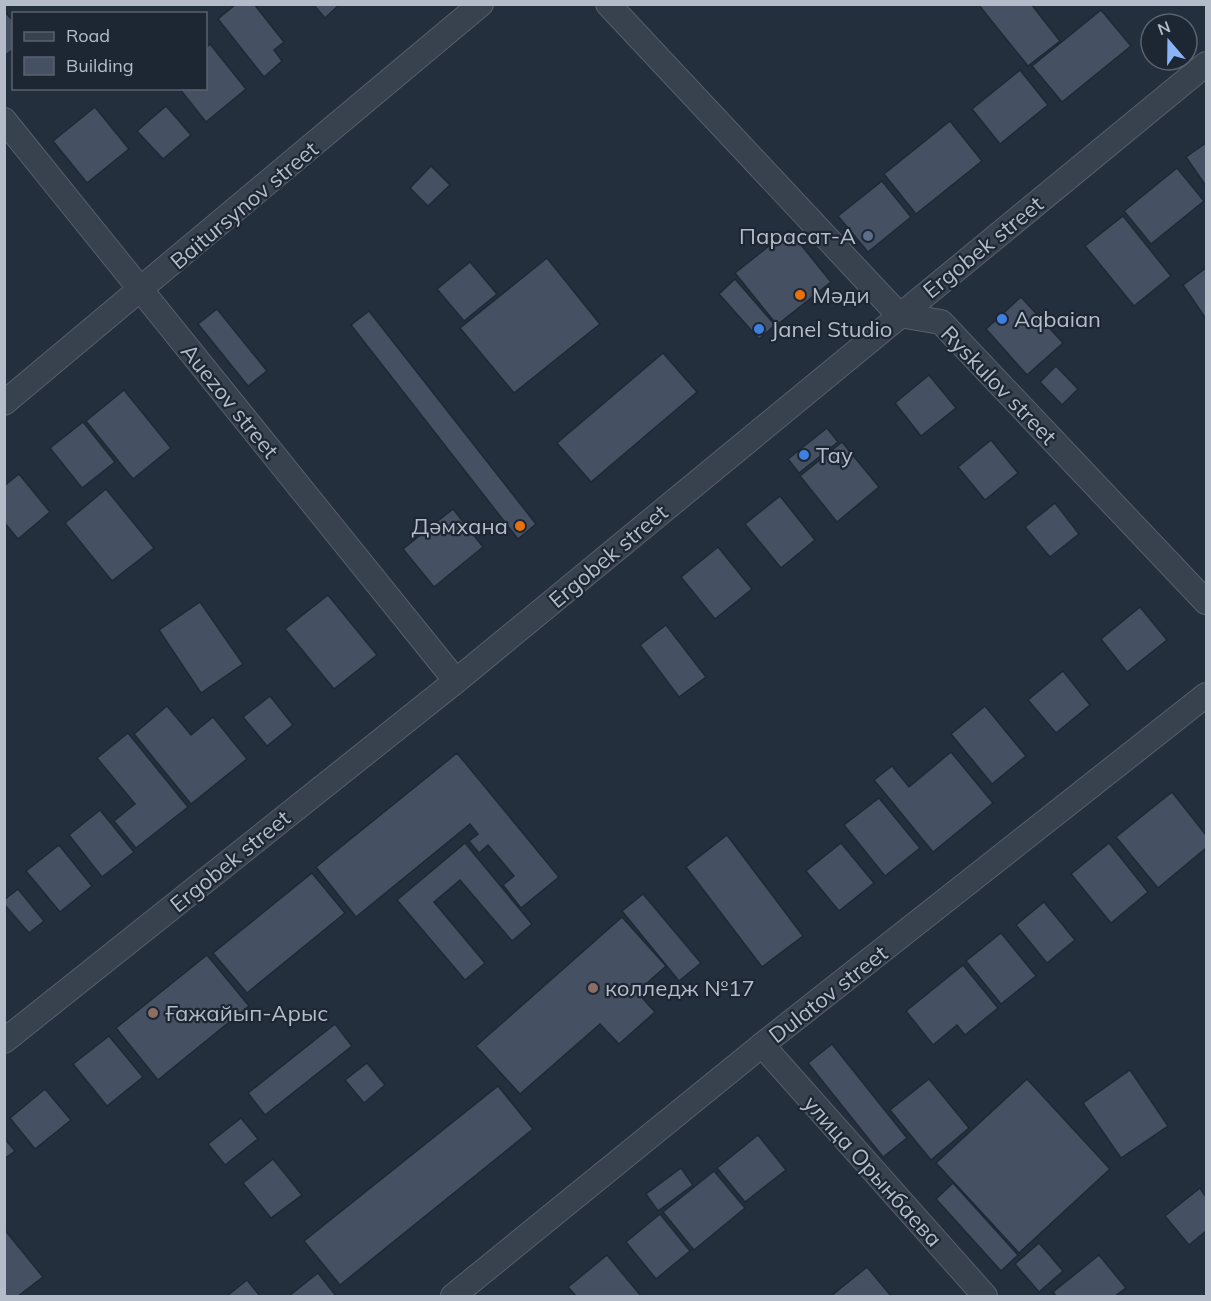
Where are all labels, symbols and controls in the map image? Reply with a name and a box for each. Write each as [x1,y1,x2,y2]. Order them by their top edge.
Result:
legend [12,12,207,90]
north arrow [1139,12,1199,72]
text: N [1155,16,1173,39]
text: Road [66,24,110,47]
text: Building [66,54,134,77]
street label: Baitursynov street [164,135,324,275]
street label: Ergobek street [917,190,1049,304]
place label: Парасат-А [739,222,856,250]
marker: Парасат-А [861,229,875,243]
place label: Мәди [812,281,870,309]
marker: Мәди [793,288,807,302]
place label: Aqbaian [1014,305,1101,333]
marker: Aqbaian [995,312,1009,326]
place label: Janel Studio [771,315,892,343]
street label: Ryskulov street [935,320,1063,451]
marker: Janel Studio [752,322,766,336]
street label: Auezov street [175,338,285,464]
place label: Тау [816,441,853,469]
marker: Тау [797,448,811,462]
street label: Ergobek street [543,498,673,614]
place label: Дәмхана [412,512,508,540]
marker: Дәмхана [513,519,527,533]
street label: Ergobek street [164,804,296,918]
street label: Dulatov street [763,939,893,1049]
place label: колледж №17 [605,974,755,1002]
marker: колледж №17 [586,981,600,995]
place label: Ғажайып-Арыс [165,999,328,1027]
marker: Ғажайып-Арыс [146,1006,160,1020]
street label: улица Орынбаева [798,1090,948,1252]

